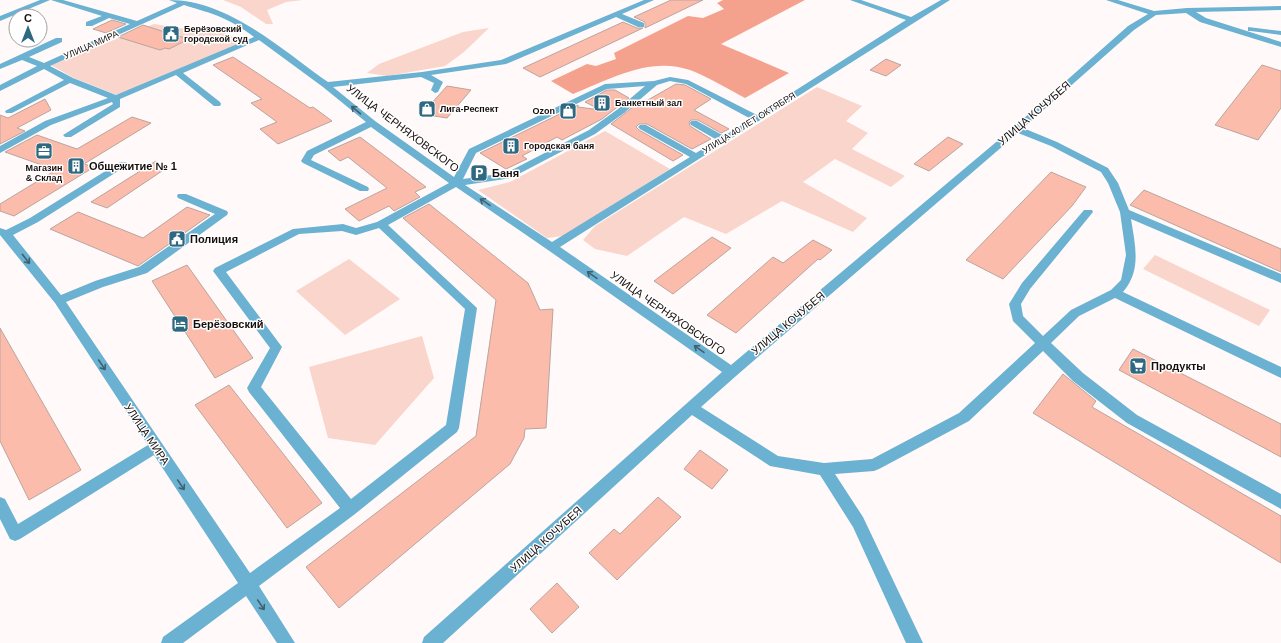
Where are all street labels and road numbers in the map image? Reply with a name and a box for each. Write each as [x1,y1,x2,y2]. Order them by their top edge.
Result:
street label: УЛИЦА МИРА [62,29,120,61]
street label: УЛИЦА КОЧУБЕЯ [995,78,1073,148]
street label: УЛИЦА ЧЕРНЯХОВСКОГО [345,82,462,174]
street label: УЛИЦА 40 ЛЕТ ОКТЯБРЯ [701,90,797,156]
street label: УЛИЦА ЧЕРНЯХОВСКОГО [608,269,728,358]
street label: УЛИЦА КОЧУБЕЯ [749,289,827,357]
street label: УЛИЦА МИРА [122,401,172,467]
street label: УЛИЦА КОЧУБЕЯ [508,504,584,574]

